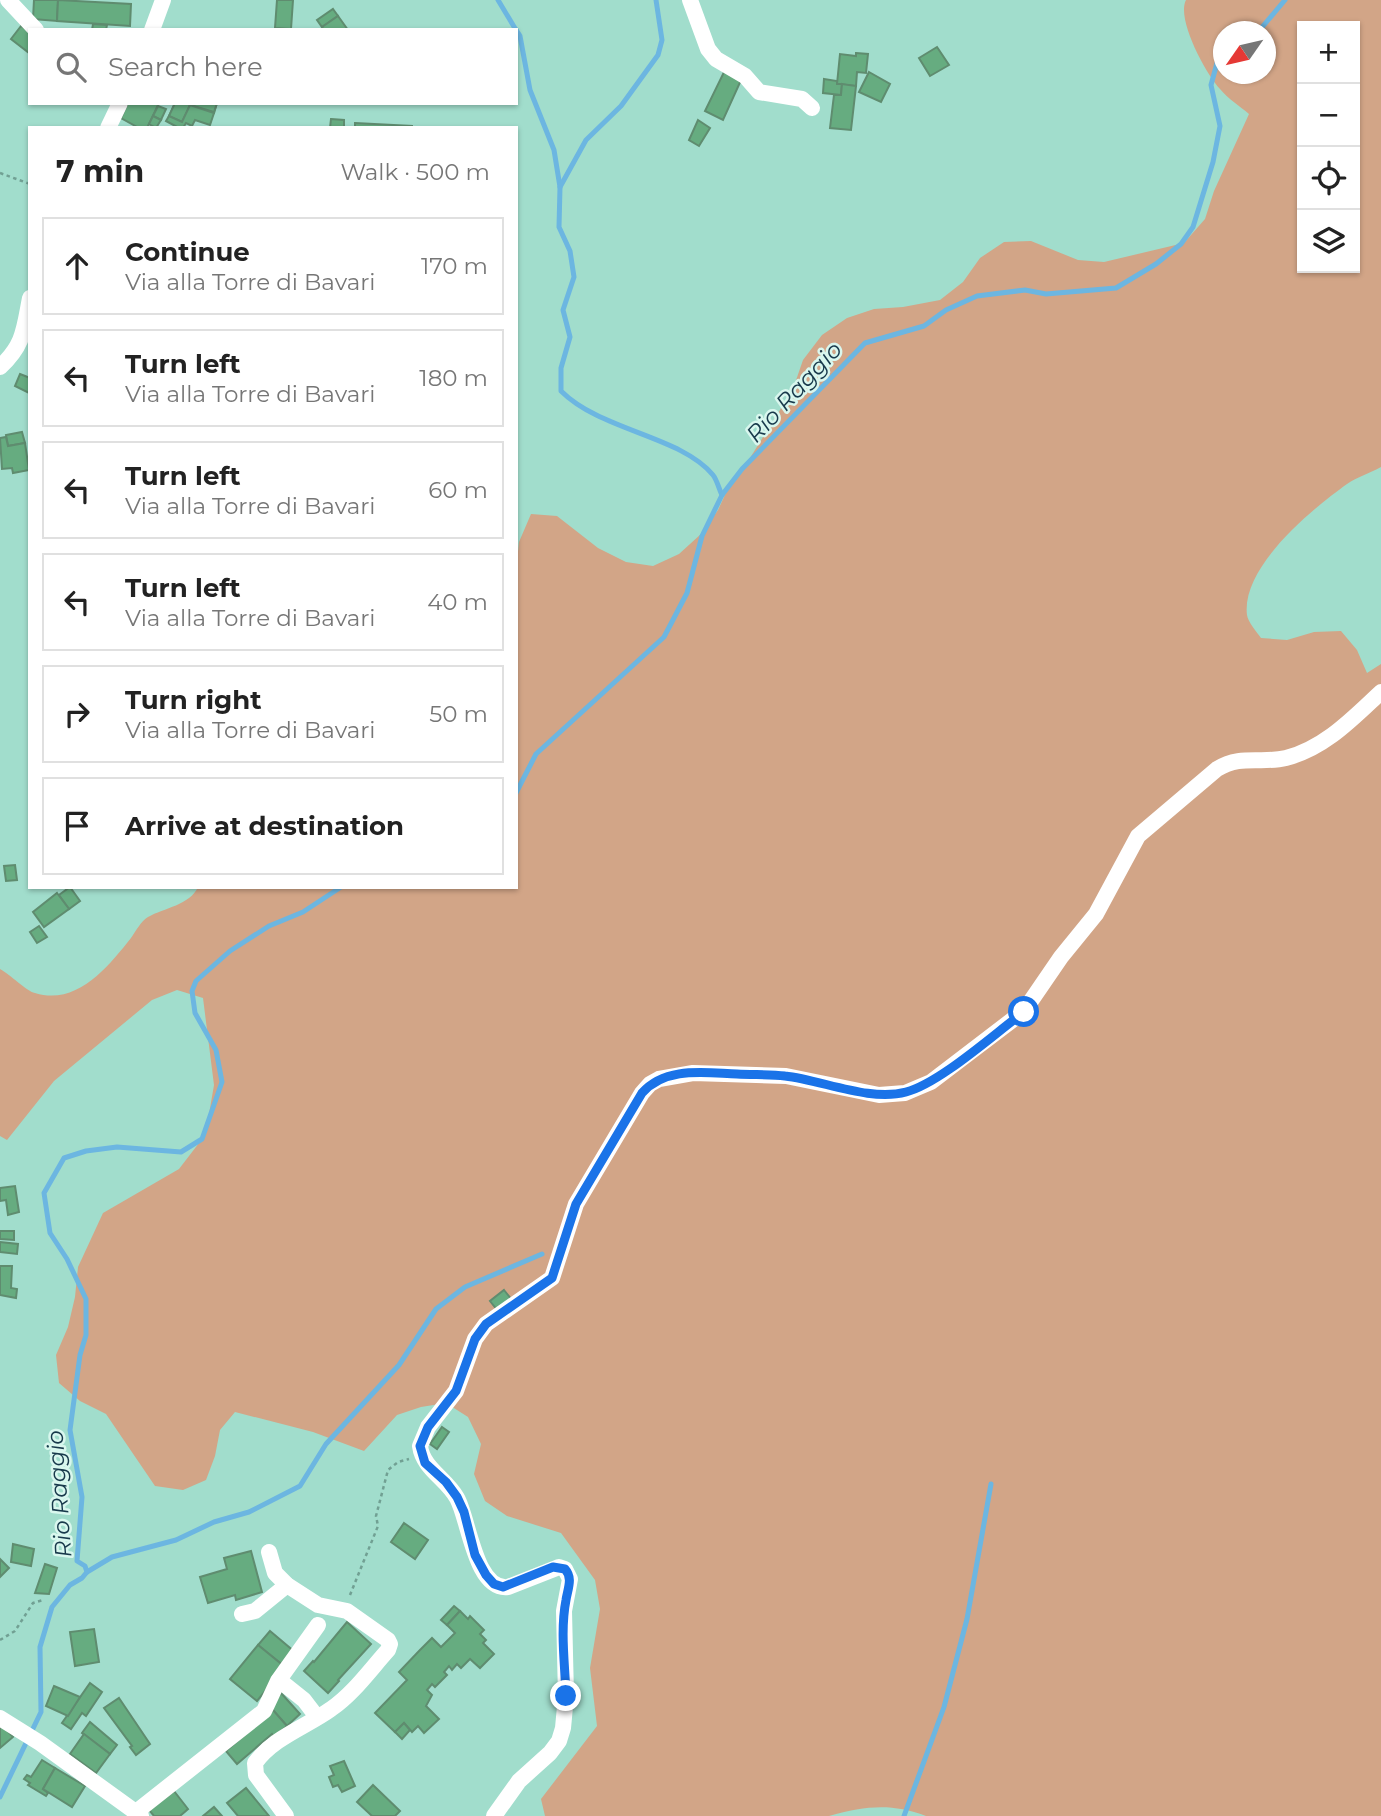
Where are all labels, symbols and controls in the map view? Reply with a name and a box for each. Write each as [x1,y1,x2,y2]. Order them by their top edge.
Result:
north arrow [1213,21,1276,84]
map controls [1297,21,1360,273]
button: + [1297,21,1360,84]
search box [28,28,518,105]
icon: search [52,48,90,86]
text: Search here [108,51,263,83]
button: − [1297,84,1360,147]
button: locate [1297,147,1360,210]
text: 7 min [56,153,144,190]
text: Walk · 500 m [340,158,490,186]
button: layers [1297,210,1360,273]
text: Continue [125,236,250,268]
icon: ahead [58,247,96,285]
text: 170 m [421,252,488,280]
text: Via alla Torre di Bavari [125,268,376,296]
water label: Rio Raggio [740,336,848,448]
text: Turn left [125,348,241,380]
icon: left [58,359,96,397]
text: 180 m [419,364,488,392]
text: Via alla Torre di Bavari [125,380,376,408]
text: Turn left [125,460,241,492]
icon: left [58,471,96,509]
text: 60 m [428,476,488,504]
text: Via alla Torre di Bavari [125,492,376,520]
text: Turn left [125,572,241,604]
icon: left [58,583,96,621]
text: 40 m [427,588,488,616]
text: Via alla Torre di Bavari [125,604,376,632]
text: Turn right [125,684,261,716]
icon: right [58,695,96,733]
text: 50 m [429,700,488,728]
text: Via alla Torre di Bavari [125,716,376,744]
icon: arrive [58,807,96,845]
text: Arrive at destination [125,810,404,842]
route start [1008,996,1039,1027]
water label: Rio Raggio [41,1429,77,1559]
route end [550,1680,581,1711]

